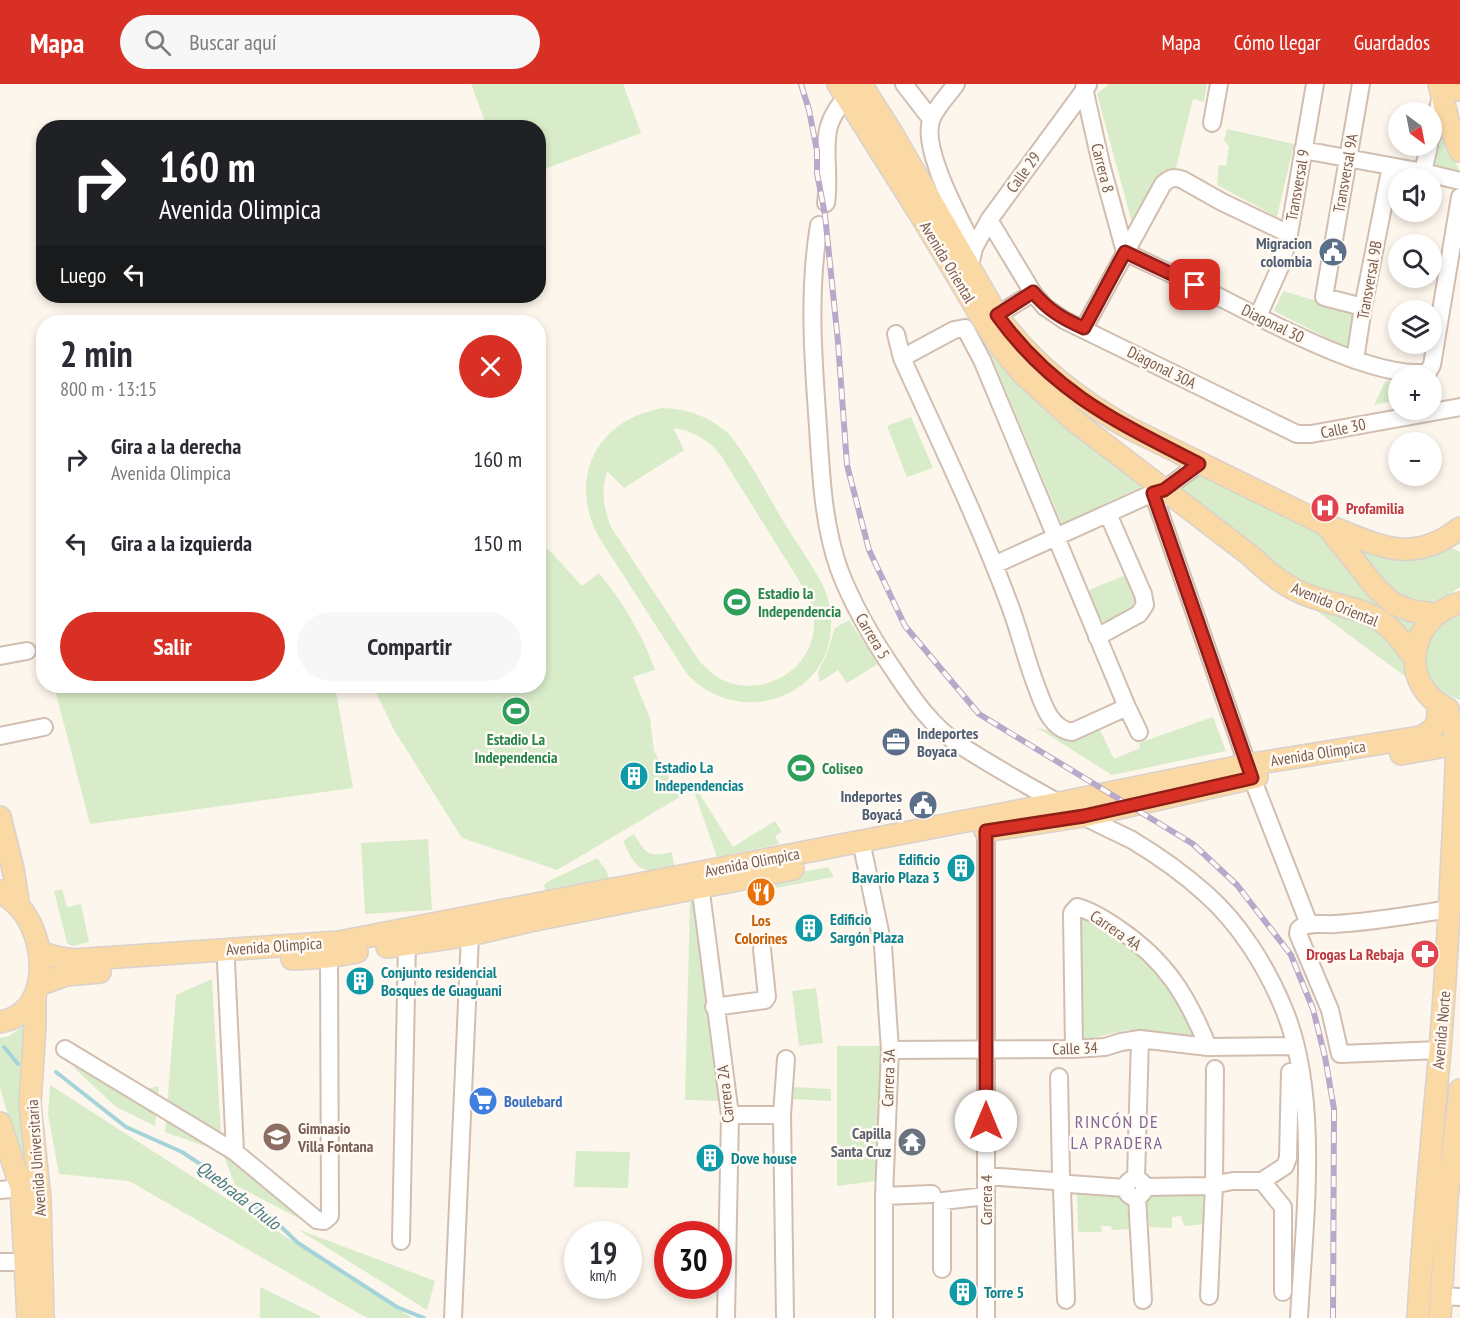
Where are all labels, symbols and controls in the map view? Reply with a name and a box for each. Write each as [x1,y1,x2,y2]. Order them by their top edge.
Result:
search box [120,15,540,69]
text: Mapa [30,24,84,61]
icon: search [141,26,174,59]
text: Buscar aquí [189,28,277,56]
text: Mapa [1162,29,1201,56]
text: Cómo llegar [1234,29,1321,56]
text: Guardados [1354,29,1430,56]
north arrow [1388,102,1442,156]
map controls [1388,102,1442,486]
street label: Transversal 9A [1328,131,1362,214]
text: 160 m [159,139,256,194]
street label: Carrera 8 [1087,141,1119,195]
icon: right [60,144,138,222]
street label: Calle 29 [1002,148,1044,196]
street label: Transversal 9 [1281,148,1313,222]
button: sound [1388,168,1442,222]
text: Avenida Olimpica [159,192,321,226]
street label: Avenida Oriental [916,217,980,307]
place label: Migracion colombia [1256,233,1312,271]
button: search [1388,234,1442,288]
public building icon: Migracion colombia [1317,236,1349,268]
street label: Transversal 9B [1352,239,1386,321]
icon: left [118,258,151,291]
pin [1169,259,1220,310]
text: Luego [60,261,106,289]
icon: arrive [1178,268,1211,301]
street label: Diagonal 30 [1238,299,1308,347]
button: layers [1388,300,1442,354]
text: 2 min [60,330,133,377]
button: close [459,335,522,398]
street label: Diagonal 30A [1124,341,1200,393]
button: + [1388,366,1442,420]
text: 800 m · 13:15 [60,376,157,402]
street label: Calle 30 [1319,413,1367,443]
text: Gira a la derecha [111,432,241,460]
button: − [1388,432,1442,486]
icon: right [60,443,93,476]
text: 160 m [473,445,522,473]
text: Avenida Olimpica [111,460,231,486]
hospital icon: Profamilia [1309,492,1341,524]
place label: Profamilia [1346,498,1404,518]
icon: left [60,527,93,560]
text: Gira a la izquierda [111,529,252,557]
text: 150 m [473,529,522,557]
street label: Avenida Oriental [1289,578,1382,631]
place label: Estadio la Independencia [758,583,841,621]
sports icon: Estadio la Independencia [721,586,753,618]
street label: Carrera 5 [851,609,895,663]
button: Salir [60,612,285,681]
button: Compartir [297,612,522,681]
sports icon: Estadio La Independencia [500,695,532,727]
place label: Indeportes Boyaca [917,723,979,761]
office icon: Indeportes Boyaca [880,726,912,758]
place label: Estadio La Independencia [474,729,558,767]
street label: Avenida Olimpica [1269,736,1367,770]
sports icon: Coliseo [785,752,817,784]
place label: Estadio La Independencias [655,757,744,795]
place label: Coliseo [822,758,863,778]
building icon: Estadio La Independencias [618,760,650,792]
place label: Indeportes Boyacá [841,786,902,824]
public building icon: Indeportes Boyacá [907,789,939,821]
street label: Avenida Olimpica [703,843,801,881]
place label: Edificio Bavario Plaza 3 [852,849,940,887]
building icon: Edificio Bavario Plaza 3 [945,852,977,884]
restaurant icon: Los Colorines [745,876,777,908]
street label: Carrera 4A [1086,906,1146,955]
place label: Edificio Sargón Plaza [830,909,904,947]
place label: Los Colorines [735,910,788,948]
building icon: Edificio Sargón Plaza [793,912,825,944]
street label: Avenida Olimpica [225,933,323,959]
pharmacy icon: Drogas La Rebaja [1409,938,1441,970]
place label: Drogas La Rebaja [1306,944,1404,964]
place label: Conjunto residencial Bosques de Guaguani [381,962,502,1000]
building icon: Conjunto residencial Bosques de Guaguani [344,965,376,997]
street label: Avenida Norte [1428,990,1454,1070]
street label: Calle 34 [1052,1037,1098,1059]
street label: Carrera 3A [877,1048,899,1107]
street label: Carrera 2A [712,1064,738,1124]
supermarket icon: Boulebard [467,1085,499,1117]
position arrow [954,1089,1018,1153]
place label: Boulebard [504,1091,562,1111]
street label: Avenida Universitaria [22,1099,50,1217]
district label: RINCÓN DE LA PRADERA [1070,1110,1164,1154]
place label: Gimnasio Villa Fontana [297,1118,374,1156]
school or university icon: Gimnasio Villa Fontana [261,1121,293,1153]
place label: Capilla Santa Cruz [831,1123,891,1161]
temple icon: Capilla Santa Cruz [896,1126,928,1158]
building icon: Dove house [694,1142,726,1174]
place label: Dove house [731,1148,797,1168]
water label: Quebrada Chulo [193,1155,286,1236]
street label: Carrera 4 [976,1175,996,1225]
speed limit sign: 30 [654,1221,732,1299]
text: 19 [589,1233,617,1272]
text: km/h [590,1266,616,1285]
building icon: Torre 5 [947,1276,979,1308]
place label: Torre 5 [984,1282,1024,1302]

